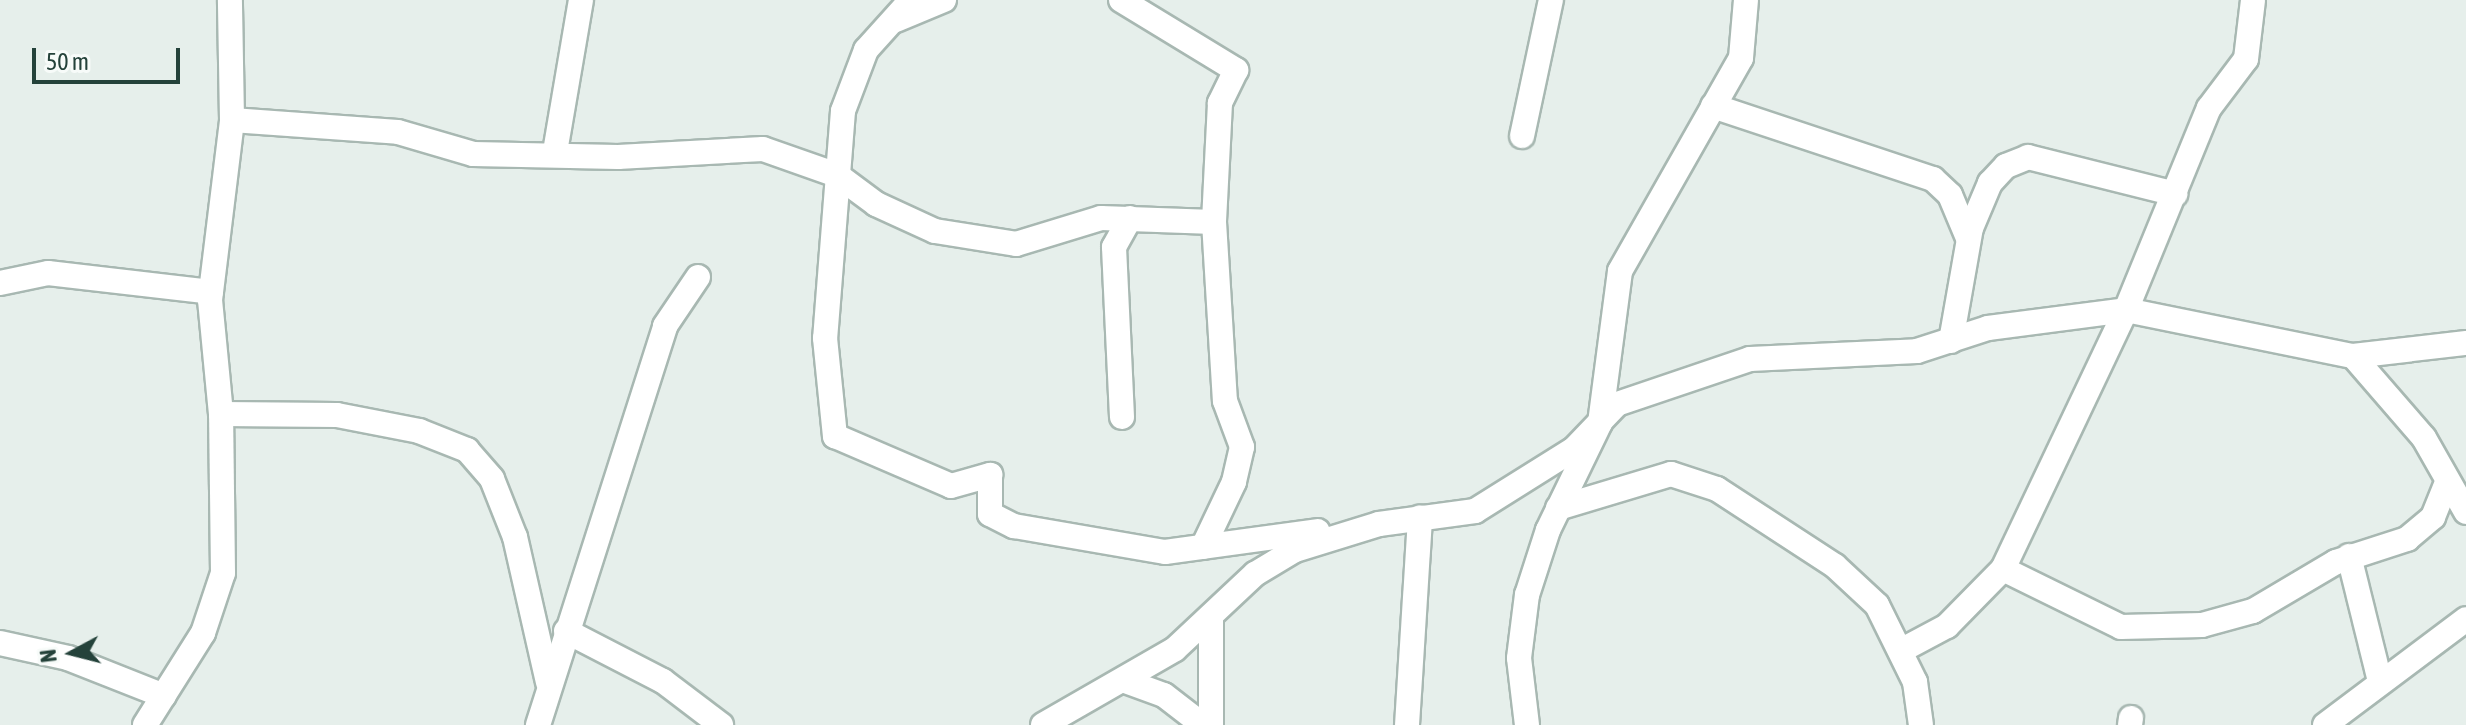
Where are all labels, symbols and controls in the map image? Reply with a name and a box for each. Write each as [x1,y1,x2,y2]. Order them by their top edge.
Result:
scale bar [36,32,184,82]
text: 50 m [46,48,89,75]
north arrow [32,613,112,693]
text: N [34,648,62,664]

